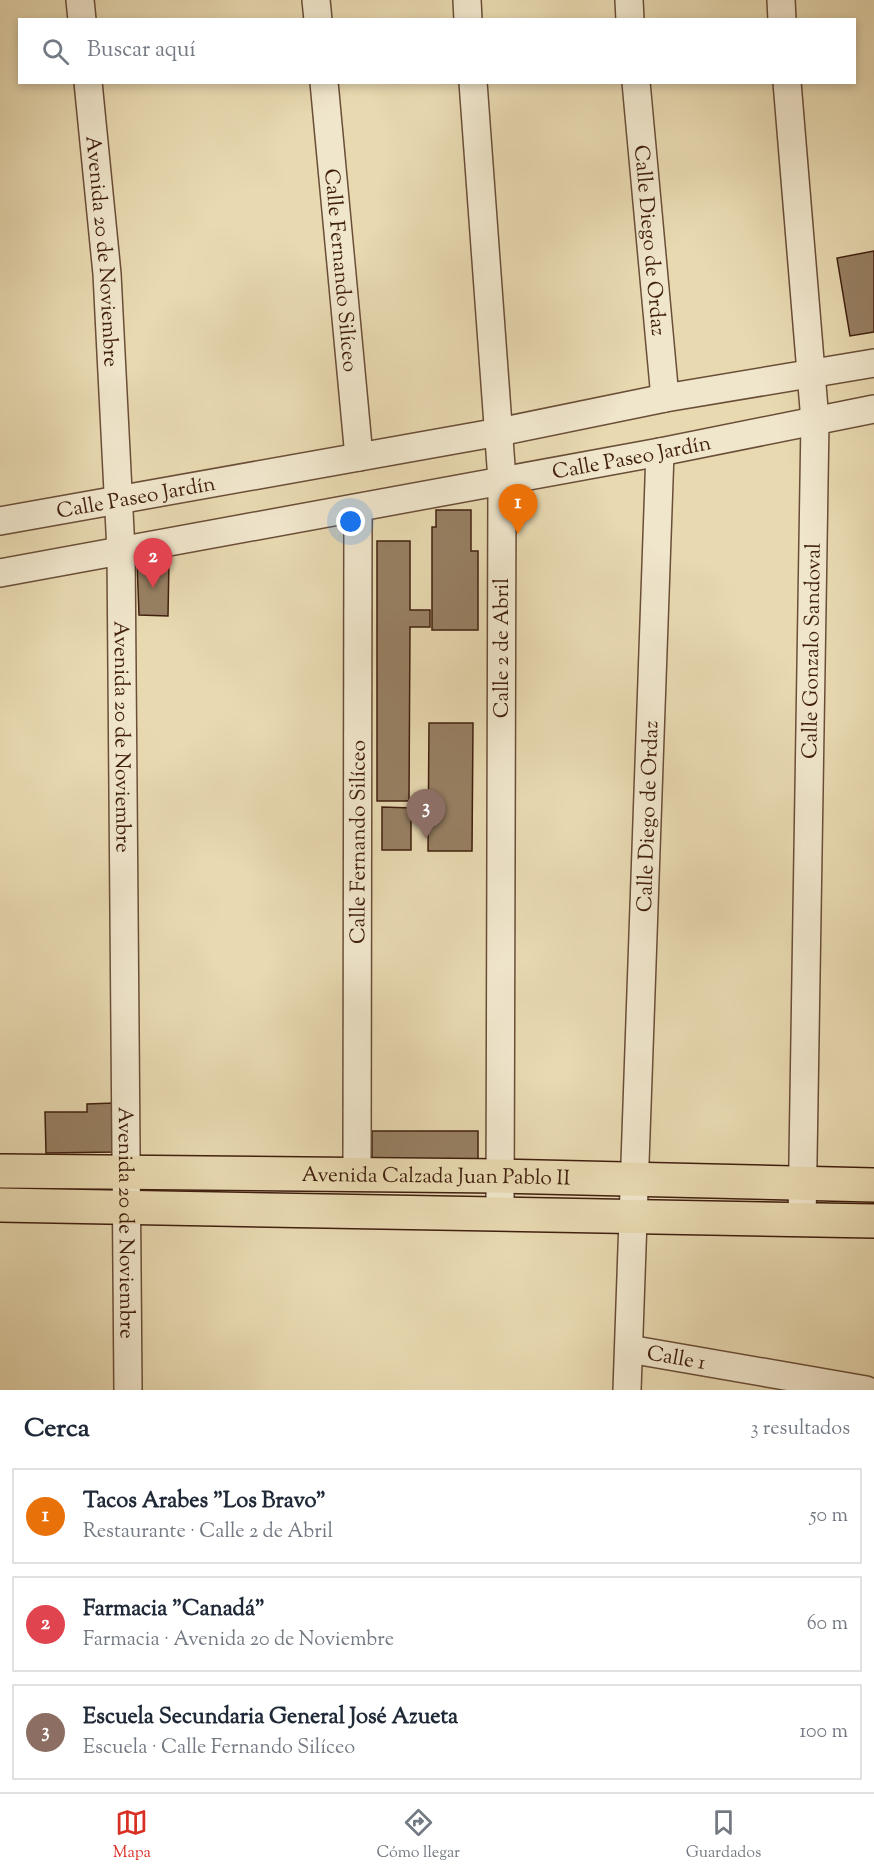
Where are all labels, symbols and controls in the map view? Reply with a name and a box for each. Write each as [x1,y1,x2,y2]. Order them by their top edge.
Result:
search box [18,18,856,84]
icon: search [39,35,72,68]
text: Buscar aquí [87,35,196,67]
street label: Avenida 20 de Noviembre [76,134,125,368]
street label: Calle Diego de Ordaz [625,144,672,337]
street label: Calle Fernando Silíceo [315,167,364,373]
street label: Calle Paseo Jardín [550,429,714,488]
street label: Calle Paseo Jardín [54,470,218,528]
pin: 1 [498,484,538,534]
your location [336,507,365,536]
pin: 2 [134,538,172,588]
street label: Calle Gonzalo Sandoval [796,543,830,759]
street label: Calle 2 de Abril [488,578,518,718]
street label: Avenida 20 de Noviembre [105,621,137,853]
street label: Calle Diego de Ordaz [631,720,668,913]
street label: Calle Fernando Silíceo [344,740,375,944]
pin: 3 [406,790,446,839]
street label: Avenida 20 de Noviembre [109,1107,141,1339]
street label: Avenida Calzada Juan Pablo II [301,1161,571,1195]
street label: Calle 1 [644,1339,708,1379]
text: Cerca [24,1411,90,1448]
text: 3 resultados [750,1415,850,1444]
text: Tacos Arabes "Los Bravo" [83,1486,326,1518]
text: 1 [42,1502,49,1531]
text: 50 m [810,1502,848,1531]
text: Restaurante · Calle 2 de Abril [83,1518,333,1547]
text: Farmacia "Canadá" [83,1594,265,1626]
text: 2 [41,1610,50,1639]
text: 60 m [807,1610,848,1639]
text: Farmacia · Avenida 20 de Noviembre [83,1626,394,1655]
text: Escuela Secundaria General José Azueta [83,1702,458,1734]
text: 3 [41,1718,50,1747]
text: 100 m [799,1718,848,1747]
text: Escuela · Calle Fernando Silíceo [83,1734,355,1763]
tab: Mapa [113,1806,151,1865]
tab: Cómo llegar [376,1806,460,1865]
tab: Guardados [686,1806,761,1865]

